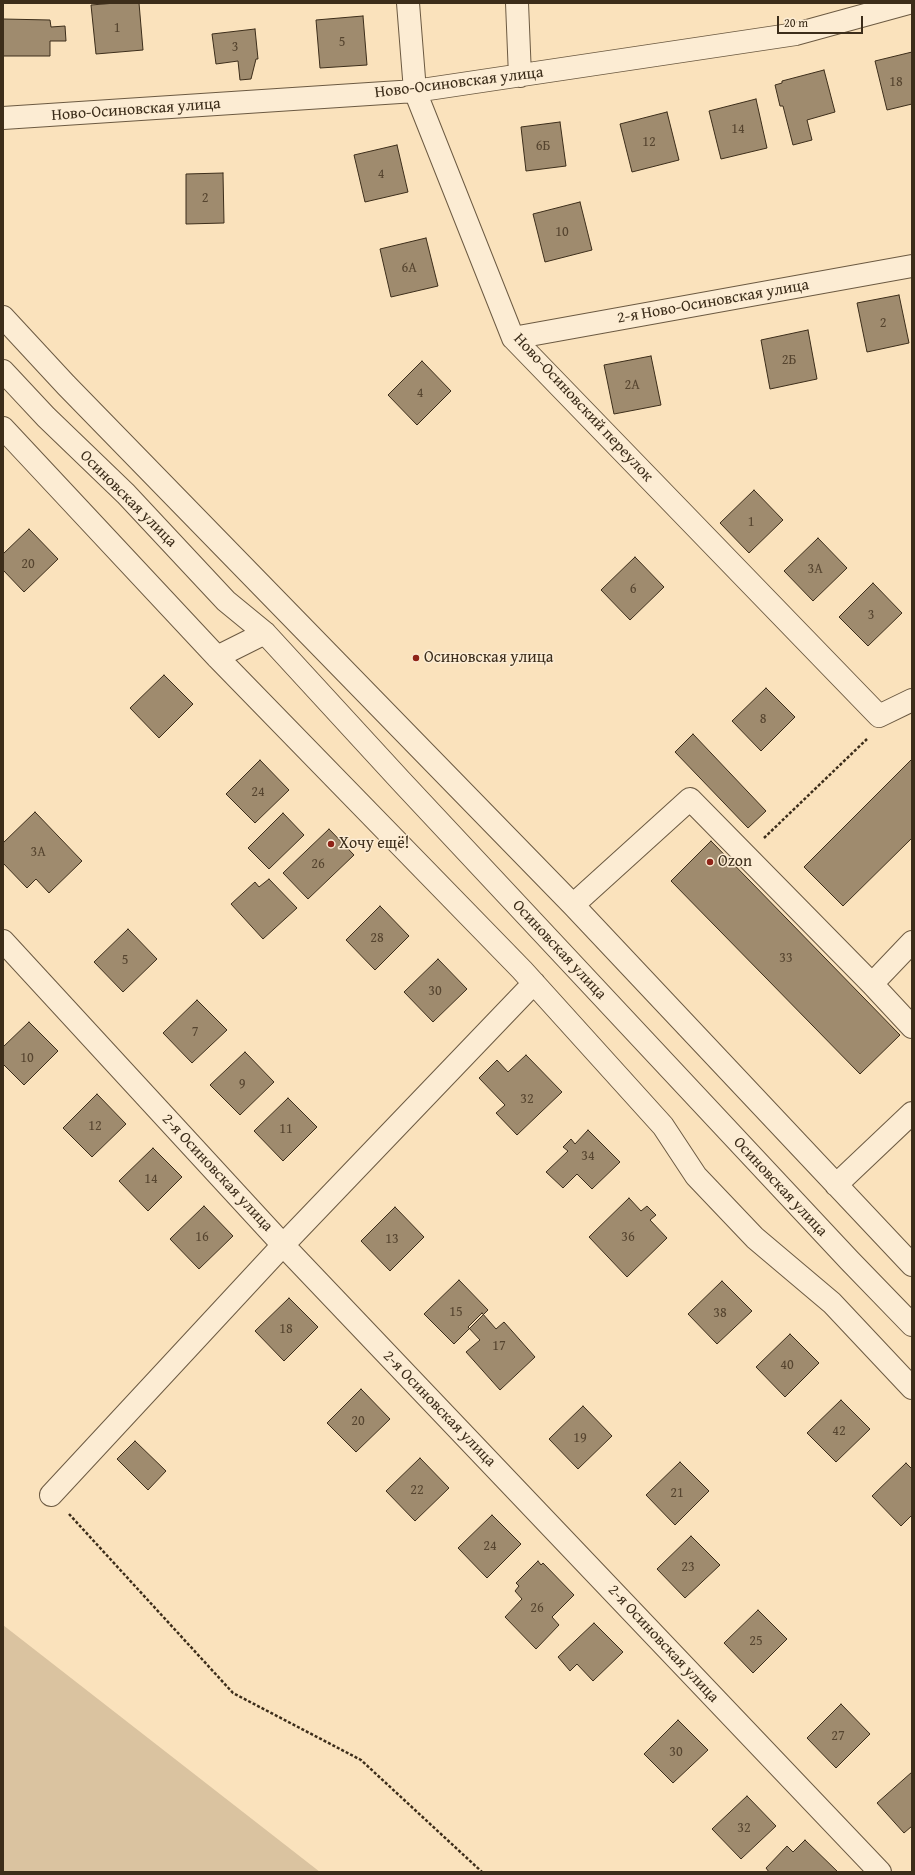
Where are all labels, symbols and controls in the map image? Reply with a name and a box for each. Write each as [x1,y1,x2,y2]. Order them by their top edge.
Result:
scale bar [779,8,865,34]
text: 20 m [784,14,808,31]
house number: 1 [114,20,120,36]
house number: 5 [339,34,345,50]
house number: 3 [232,39,238,55]
street label: Ново-Осиновская улица [374,63,544,103]
house number: 18 [889,74,903,90]
street label: Ново-Осиновская улица [51,95,221,125]
house number: 14 [731,121,745,137]
house number: 12 [642,134,656,150]
house number: 6Б [536,138,550,154]
house number: 4 [378,166,384,182]
house number: 2 [202,190,208,206]
house number: 10 [555,224,569,240]
house number: 6А [401,260,417,276]
street label: 2-я Ново-Осиновская улица [616,276,810,328]
house number: 2 [880,315,886,331]
street label: Ново-Осиновский переулок [509,330,657,486]
house number: 2Б [782,352,796,368]
house number: 2А [624,377,640,393]
house number: 4 [417,385,423,401]
street label: Осиновская улица [75,446,181,552]
house number: 1 [748,514,754,530]
house number: 20 [21,556,35,572]
house number: 3А [807,561,823,577]
house number: 6 [630,581,636,597]
house number: 3 [868,607,874,623]
place label: Осиновская улица [424,648,553,668]
marker: Осиновская улица [411,653,421,663]
house number: 8 [760,711,766,727]
house number: 24 [251,784,265,800]
place label: Хочу ещё! [339,834,409,854]
marker: Хочу ещё! [326,839,336,849]
house number: 3А [30,844,46,860]
place label: Ozon [718,852,752,872]
house number: 26 [311,856,325,872]
marker: Ozon [705,857,715,867]
street label: Осиновская улица [508,896,610,1004]
house number: 28 [370,930,384,946]
house number: 33 [779,950,793,966]
house number: 5 [122,952,128,968]
house number: 30 [428,983,442,999]
house number: 7 [192,1024,198,1040]
house number: 10 [20,1050,34,1066]
house number: 9 [239,1076,245,1092]
house number: 32 [520,1091,534,1107]
street label: 2-я Осиновская улица [157,1110,277,1236]
house number: 12 [88,1118,102,1134]
house number: 11 [279,1121,293,1137]
street label: Осиновская улица [729,1133,831,1241]
house number: 34 [581,1148,595,1164]
house number: 14 [144,1171,158,1187]
house number: 16 [195,1229,209,1245]
house number: 36 [621,1229,635,1245]
house number: 13 [385,1231,399,1247]
house number: 15 [449,1304,463,1320]
house number: 38 [713,1305,727,1321]
house number: 18 [279,1321,293,1337]
house number: 17 [492,1338,506,1354]
street label: 2-я Осиновская улица [379,1347,499,1471]
house number: 40 [780,1357,794,1373]
house number: 20 [351,1413,365,1429]
house number: 42 [832,1423,846,1439]
house number: 19 [573,1430,587,1446]
house number: 22 [410,1482,424,1498]
house number: 21 [670,1485,684,1501]
house number: 24 [483,1538,497,1554]
house number: 23 [681,1559,695,1575]
street label: 2-я Осиновская улица [603,1581,723,1707]
house number: 26 [530,1600,544,1616]
house number: 25 [749,1633,763,1649]
house number: 27 [831,1728,845,1744]
house number: 30 [669,1744,683,1760]
house number: 32 [737,1820,751,1836]

